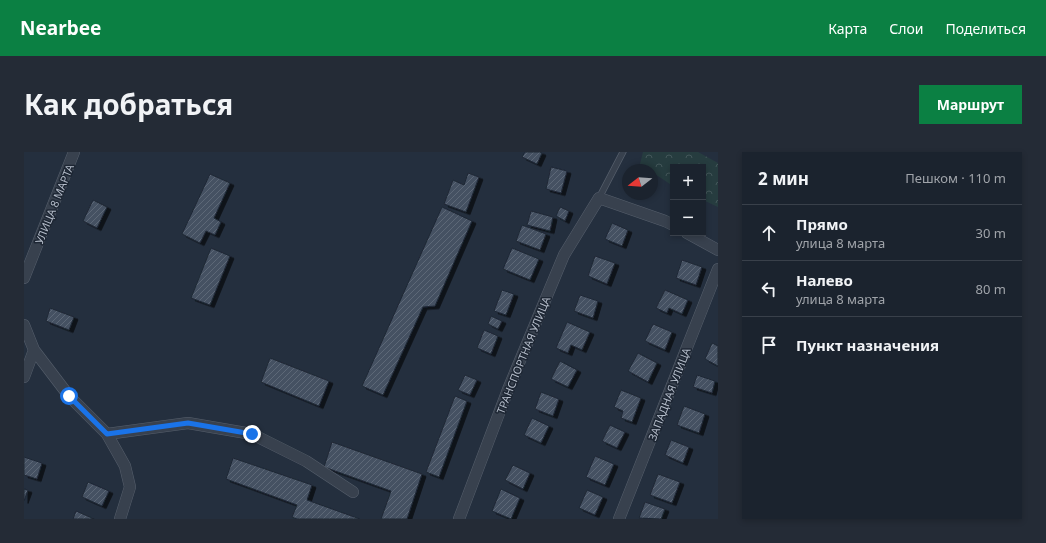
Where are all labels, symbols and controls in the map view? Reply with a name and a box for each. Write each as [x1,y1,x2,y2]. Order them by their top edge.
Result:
text: Nearbee [20,15,101,41]
text: Карта [828,19,867,38]
text: Слои [889,19,923,38]
text: Поделиться [945,19,1026,38]
text: Как добраться [24,85,233,123]
button: Маршрут [919,85,1022,124]
street label: УЛИЦА 8 МАРТА [31,161,77,246]
north arrow [622,164,658,200]
map controls [670,164,706,236]
button: + [670,164,706,200]
text: 2 мин [758,167,809,190]
text: Пешком · 110 m [905,169,1006,187]
button: − [670,200,706,236]
text: Прямо [796,214,848,234]
icon: ahead [758,222,780,244]
text: 30 m [976,224,1006,242]
text: улица 8 марта [796,234,885,252]
text: Налево [796,270,853,290]
icon: left [758,278,780,300]
text: 80 m [976,280,1006,298]
text: улица 8 марта [796,290,885,308]
street label: ТРАНСПОРТНАЯ УЛИЦА [493,293,554,416]
icon: arrive [758,334,780,356]
text: Пункт назначения [796,335,939,355]
street label: ЗАПАДНАЯ УЛИЦА [644,344,694,443]
route start [60,387,78,405]
route end [243,425,261,443]

